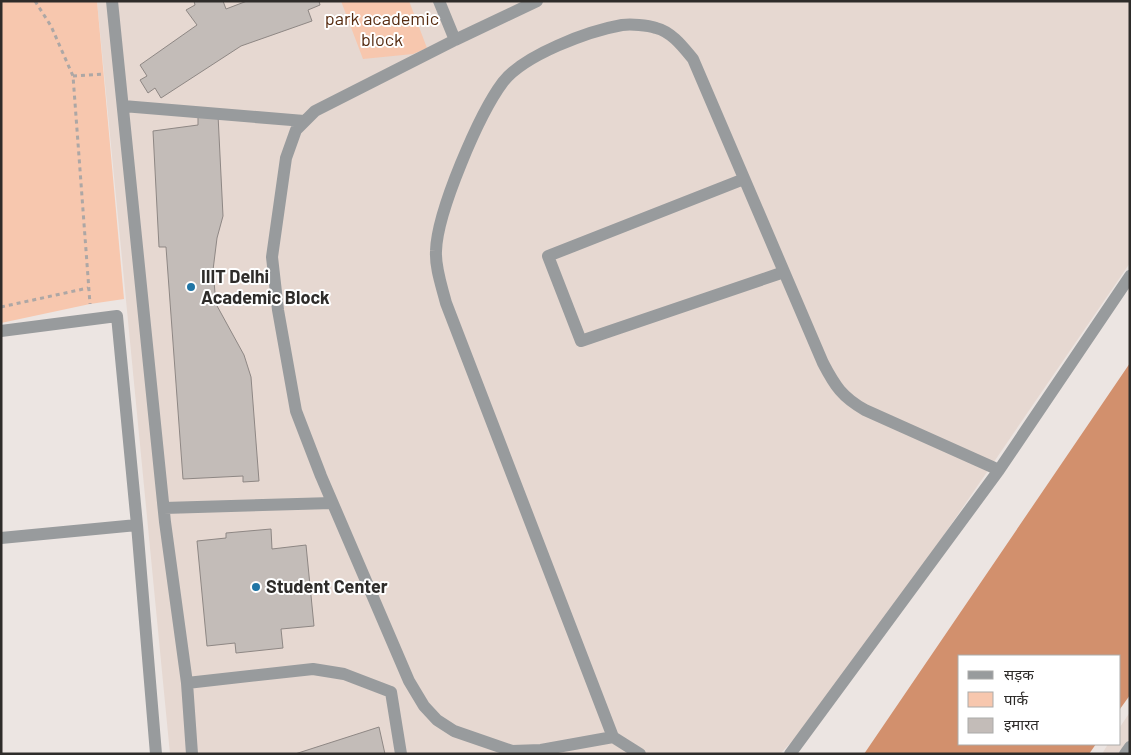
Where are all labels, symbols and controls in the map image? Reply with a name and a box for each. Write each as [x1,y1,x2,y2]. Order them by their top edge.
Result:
park label: park academic block [325,7,439,50]
place label: IIIT Delhi Academic Block [201,265,330,308]
marker: IIIT Delhi Academic Block [185,281,197,293]
place label: Student Center [266,575,388,597]
marker: Student Center [250,581,262,593]
legend [958,655,1121,745]
text: सड़क [1004,665,1034,683]
text: पार्क [1004,690,1028,708]
text: इमारत [1004,715,1039,733]

